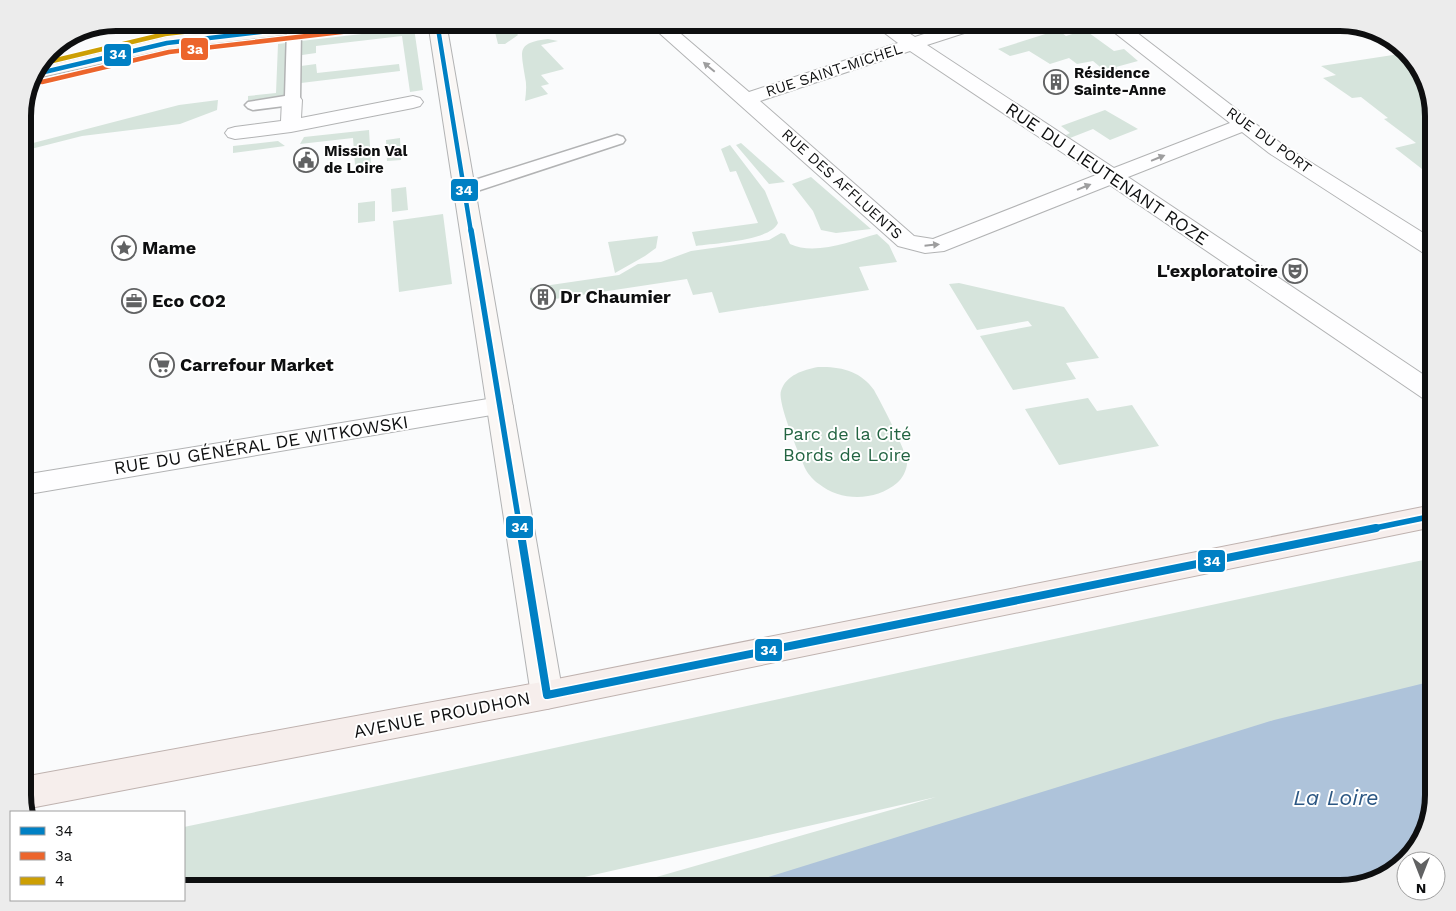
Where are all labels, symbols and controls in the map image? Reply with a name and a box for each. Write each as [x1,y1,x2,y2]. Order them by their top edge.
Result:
line badge: 3a [180,37,209,61]
street label: RUE SAINT-MICHEL [763,39,905,101]
text: 3a [187,41,204,57]
line badge: 34 [103,43,132,67]
text: 34 [109,46,127,62]
one-way arrow [703,62,715,73]
place label: Résidence Sainte-Anne [1074,64,1167,99]
building icon: Résidence Sainte-Anne [1043,69,1069,95]
street label: RUE DU LIEUTENANT ROZE [1002,98,1212,249]
street label: RUE DU PORT [1223,103,1315,177]
street label: RUE DES AFFLUENTS [778,125,906,243]
place label: Mission Val de Loire [324,142,408,177]
public building icon: Mission Val de Loire [293,147,319,173]
one-way arrow [1150,154,1165,161]
line badge: 34 [450,178,479,202]
text: 34 [455,182,473,198]
one-way arrow [1077,183,1091,191]
place icon: Mame [111,235,137,261]
place label: Mame [142,237,196,258]
one-way arrow [925,241,941,249]
theatre icon: L'exploratoire [1282,258,1308,284]
place label: L'exploratoire [1157,260,1278,281]
building icon: Dr Chaumier [530,284,556,310]
place label: Dr Chaumier [560,286,671,307]
office icon: Eco CO2 [121,288,147,314]
place label: Eco CO2 [152,290,226,311]
supermarket icon: Carrefour Market [149,352,175,378]
place label: Carrefour Market [180,354,334,375]
street label: RUE DU GÉNÉRAL DE WITKOWSKI [112,411,410,478]
park label: Parc de la Cité Bords de Loire [783,423,911,465]
line badge: 34 [505,515,534,539]
text: 34 [511,519,529,535]
line badge: 34 [1197,549,1226,573]
text: 34 [1203,553,1221,569]
line badge: 34 [754,638,783,662]
text: 34 [760,642,778,658]
street label: AVENUE PROUDHON [352,687,532,742]
water label: La Loire [1293,785,1379,810]
legend [10,811,185,901]
text: 34 [55,822,73,840]
text: 3a [55,847,73,865]
north arrow [1396,851,1446,901]
text: 4 [55,872,64,890]
text: N [1416,881,1426,897]

